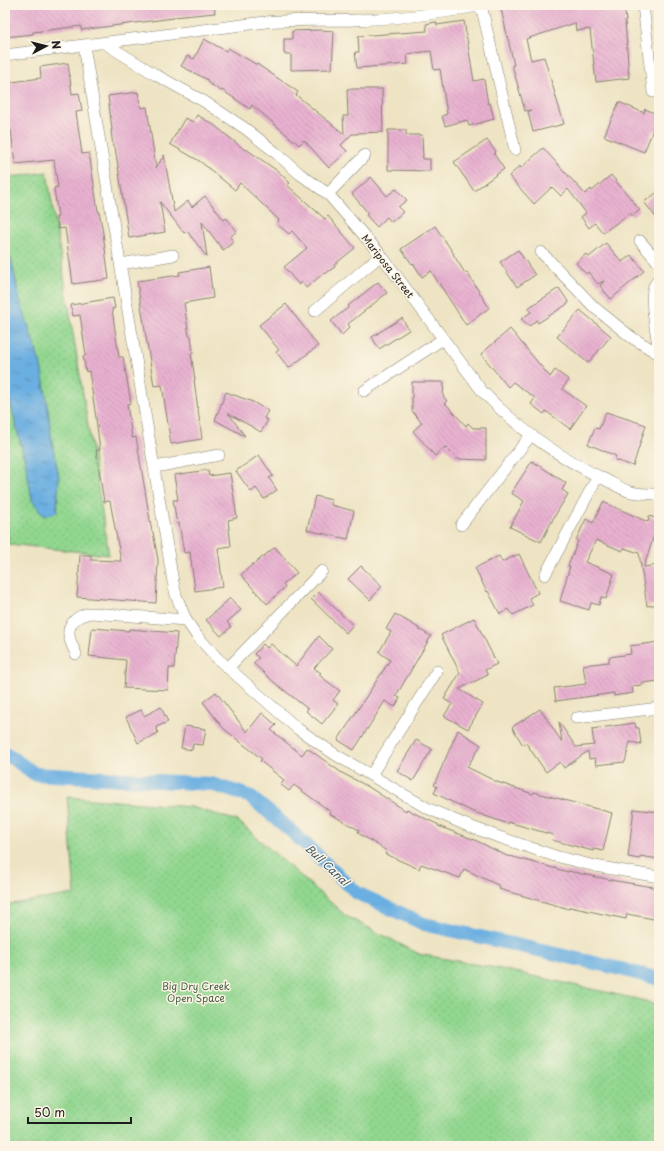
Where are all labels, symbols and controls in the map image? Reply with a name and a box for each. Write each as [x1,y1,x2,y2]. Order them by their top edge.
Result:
north arrow [26,26,66,66]
text: N [47,39,65,50]
street label: Mariposa Street [359,231,418,301]
water label: Bull Canal [301,840,355,891]
park label: Big Dry Creek Open Space [162,978,230,1005]
scale bar [28,1099,131,1125]
text: 50 m [34,1103,65,1121]

